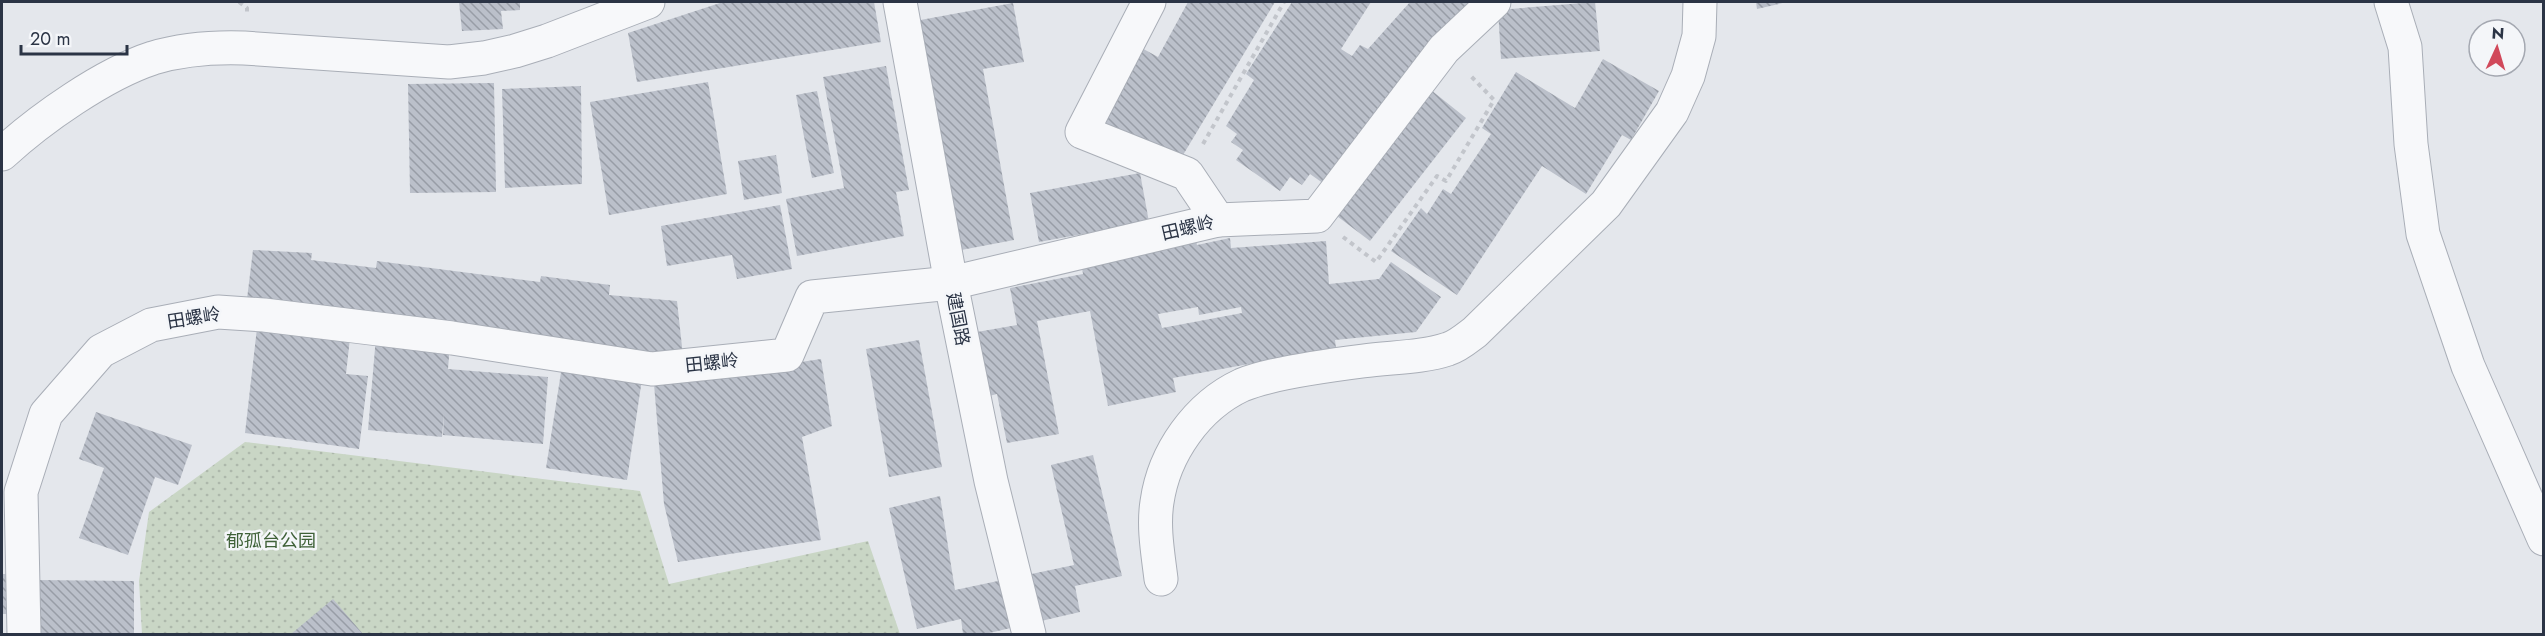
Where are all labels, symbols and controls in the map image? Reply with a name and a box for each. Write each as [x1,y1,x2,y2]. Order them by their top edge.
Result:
scale bar [21,18,128,56]
north arrow [2467,18,2527,78]
text: N [2491,22,2505,45]
text: 20 m [30,26,70,52]
street label: 田螺岭 [1159,209,1217,247]
street label: 建国路 [940,290,976,348]
street label: 田螺岭 [165,301,223,335]
street label: 田螺岭 [684,347,740,379]
park label: 郁孤台公园 [226,528,316,554]

